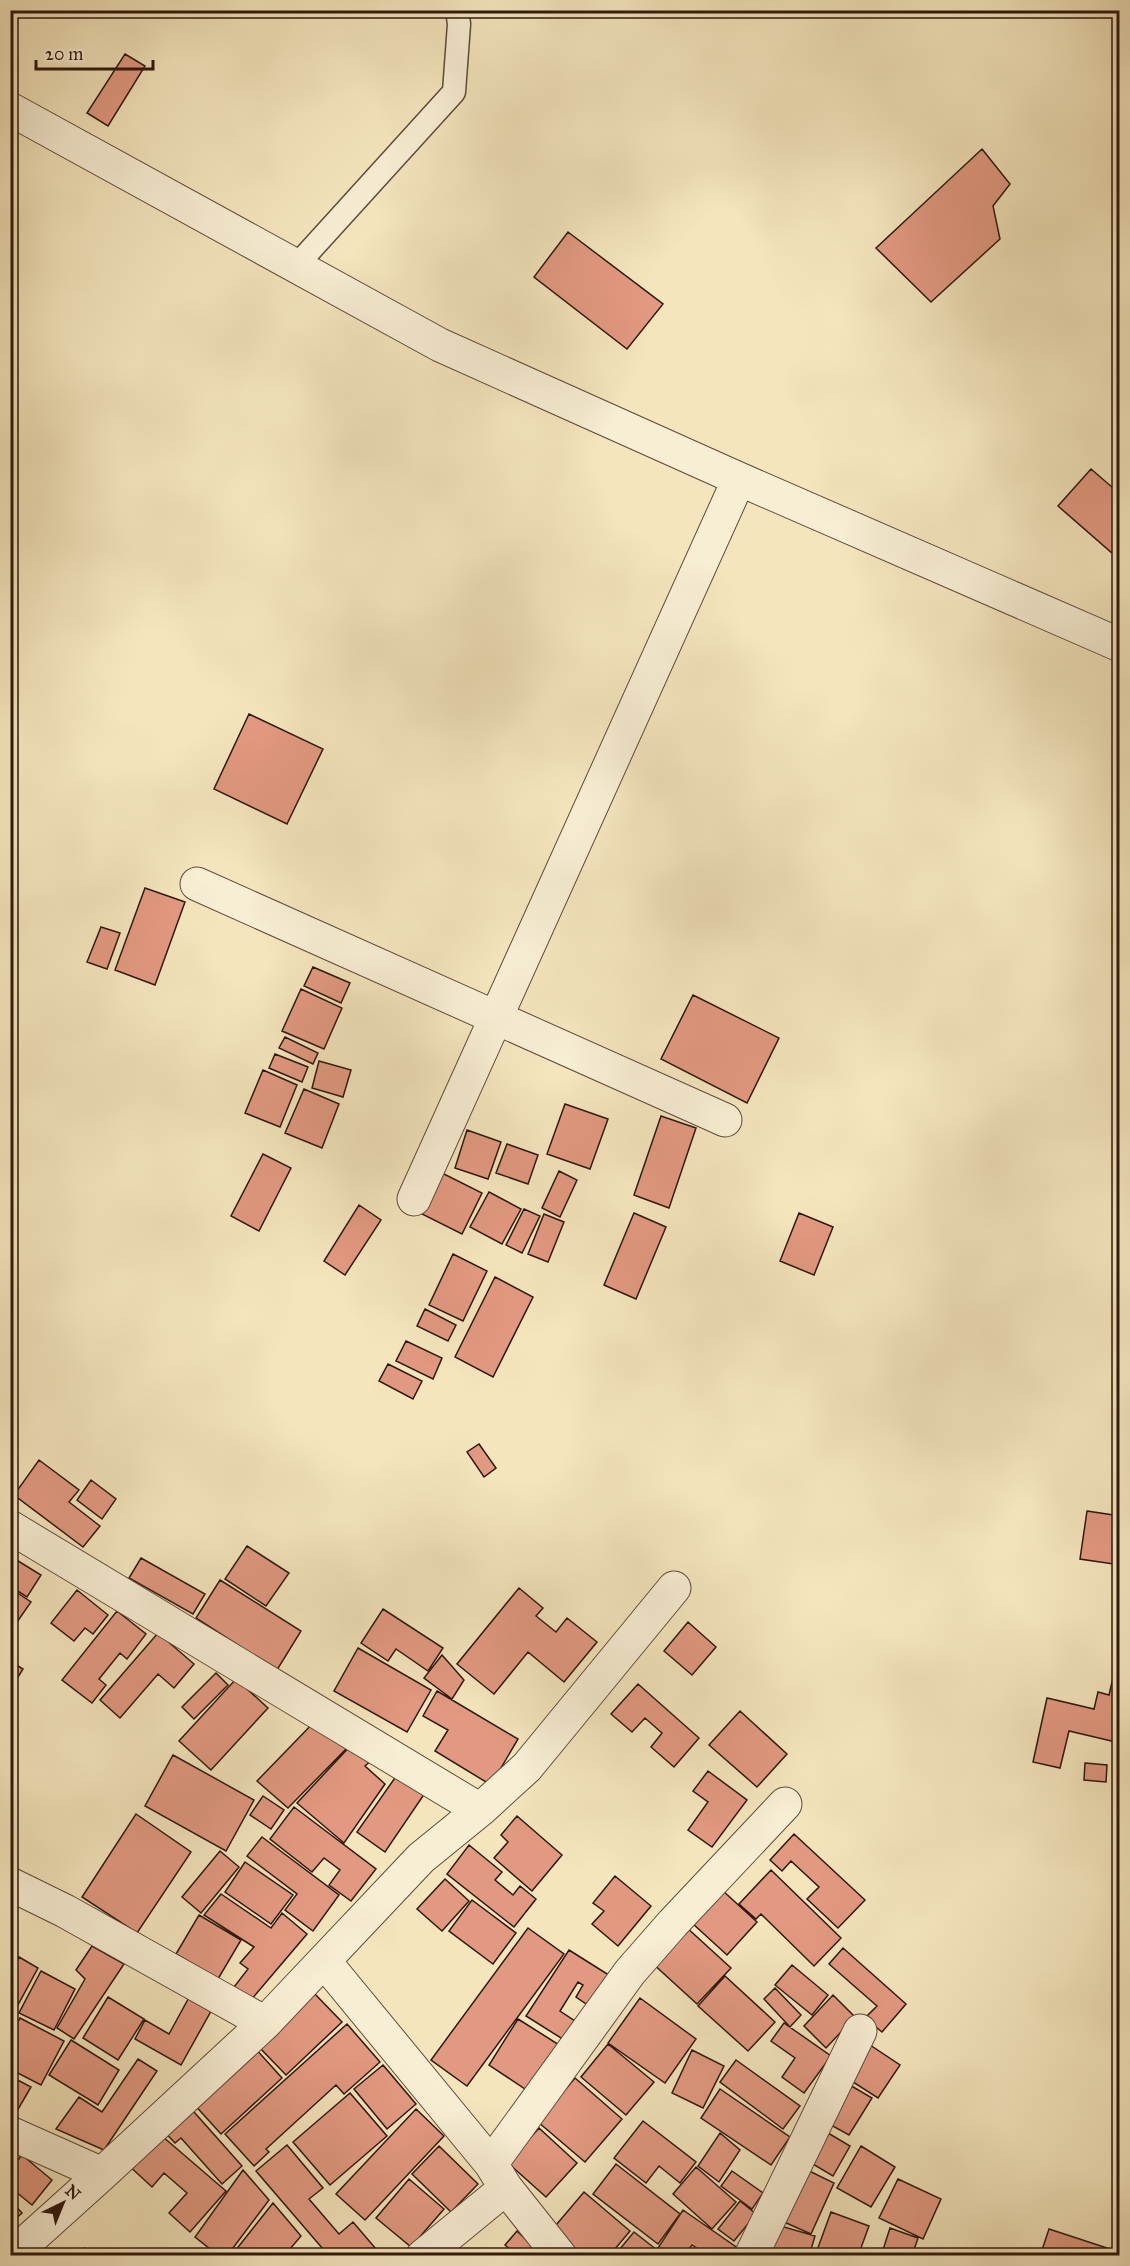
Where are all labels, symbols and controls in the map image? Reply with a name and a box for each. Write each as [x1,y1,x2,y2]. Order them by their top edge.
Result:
scale bar [36,33,153,71]
text: 20 m [45,43,83,65]
north arrow [33,2173,93,2233]
text: N [61,2181,85,2204]

